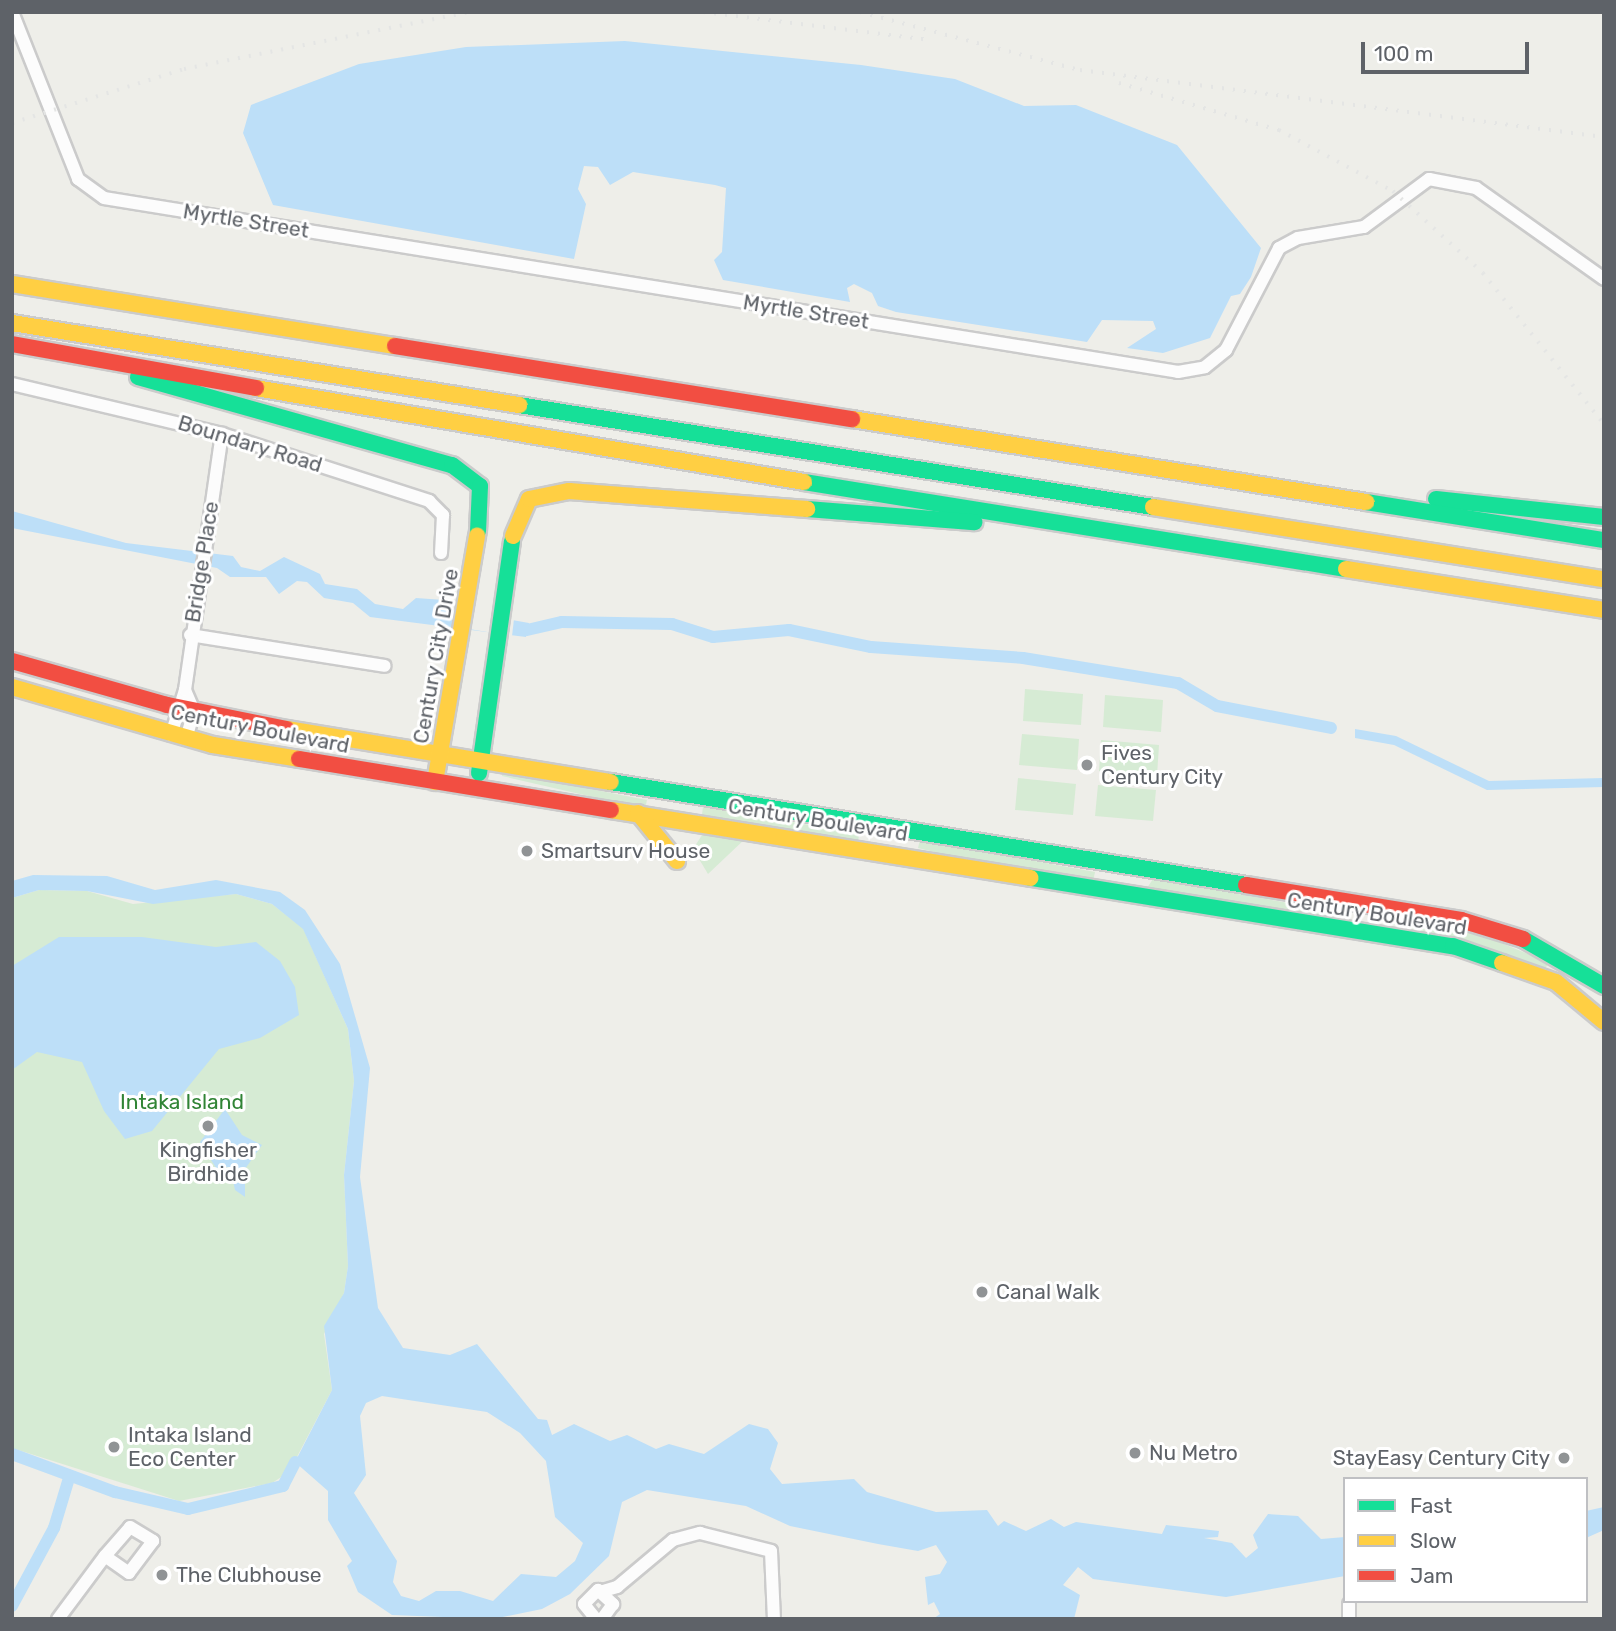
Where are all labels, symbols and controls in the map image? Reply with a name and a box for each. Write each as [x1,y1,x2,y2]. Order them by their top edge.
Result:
scale bar [1364,28,1532,72]
text: 100 m [1374,41,1433,66]
street label: Myrtle Street [181,199,311,243]
street label: Myrtle Street [741,290,871,334]
street label: Boundary Road [175,410,325,478]
street label: Bridge Place [180,500,224,624]
street label: Century City Drive [408,566,464,746]
street label: Century Boulevard [168,699,352,759]
place label: Fives Century City [1101,740,1224,790]
marker: Fives Century City [1079,757,1095,773]
street label: Century Boulevard [726,793,910,847]
place label: Smartsurv House [541,838,711,864]
marker: Smartsurv House [519,843,535,859]
street label: Century Boulevard [1285,887,1469,941]
park label: Intaka Island [120,1089,244,1115]
marker: Kingfisher Birdhide [200,1118,216,1134]
place label: Kingfisher Birdhide [159,1137,257,1187]
place label: Canal Walk [996,1279,1100,1305]
marker: Canal Walk [974,1284,990,1300]
place label: Intaka Island Eco Center [128,1422,252,1472]
marker: Intaka Island Eco Center [106,1439,122,1455]
place label: Nu Metro [1149,1440,1238,1466]
marker: Nu Metro [1127,1445,1143,1461]
place label: StayEasy Century City [1332,1445,1550,1471]
marker: StayEasy Century City [1556,1450,1572,1466]
legend [1343,1477,1588,1603]
text: Fast [1410,1493,1452,1518]
text: Slow [1410,1528,1457,1553]
place label: The Clubhouse [176,1562,322,1588]
text: Jam [1410,1563,1454,1588]
marker: The Clubhouse [154,1567,170,1583]

